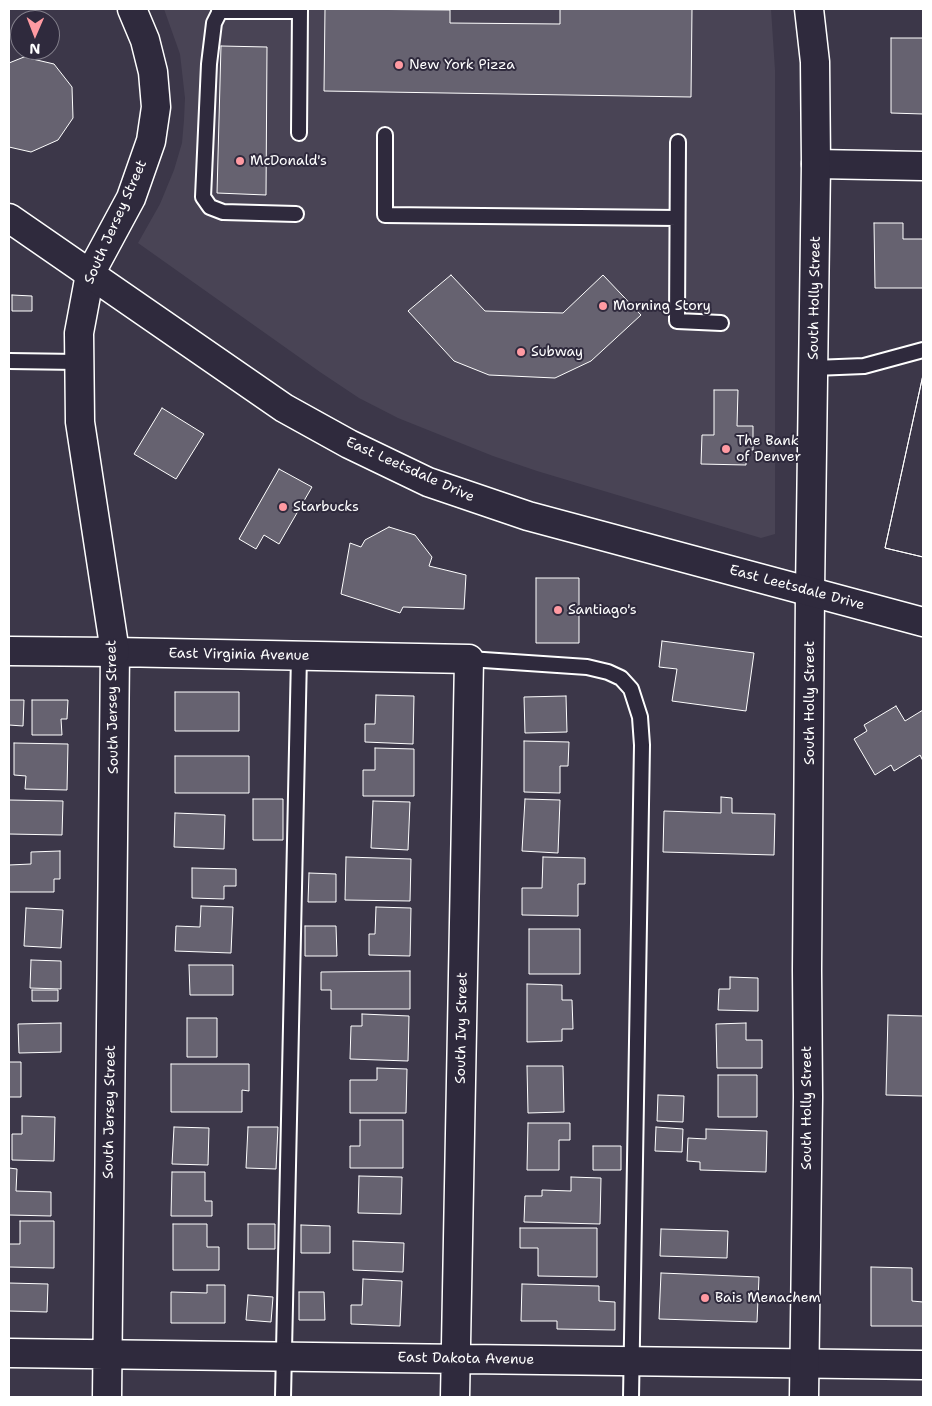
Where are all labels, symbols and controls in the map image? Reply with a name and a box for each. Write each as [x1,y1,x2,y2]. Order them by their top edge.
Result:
north arrow [10,10,60,60]
text: N [29,40,40,58]
place label: New York Pizza [409,57,515,73]
marker: New York Pizza [393,59,405,71]
place label: McDonald's [250,153,327,169]
marker: McDonald's [234,155,246,167]
street label: South Jersey Street [81,157,151,287]
street label: South Holly Street [806,236,824,360]
place label: Morning Story [613,298,711,314]
marker: Morning Story [597,300,609,312]
place label: Subway [531,344,583,360]
marker: Subway [515,346,527,358]
place label: The Bank of Denver [736,433,801,466]
street label: East Leetsdale Drive [343,434,477,506]
marker: The Bank of Denver [720,443,732,455]
place label: Starbucks [293,499,359,515]
marker: Starbucks [277,501,289,513]
street label: East Leetsdale Drive [728,562,866,614]
place label: Santiago's [568,602,637,618]
marker: Santiago's [552,604,564,616]
street label: South Jersey Street [103,640,123,774]
street label: South Holly Street [802,641,818,765]
street label: East Virginia Avenue [168,645,310,665]
street label: South Ivy Street [453,972,471,1084]
street label: South Jersey Street [100,1045,120,1179]
street label: South Holly Street [799,1046,815,1170]
place label: Bais Menachem [715,1290,821,1306]
marker: Bais Menachem [699,1292,711,1304]
street label: East Dakota Avenue [398,1349,534,1369]

